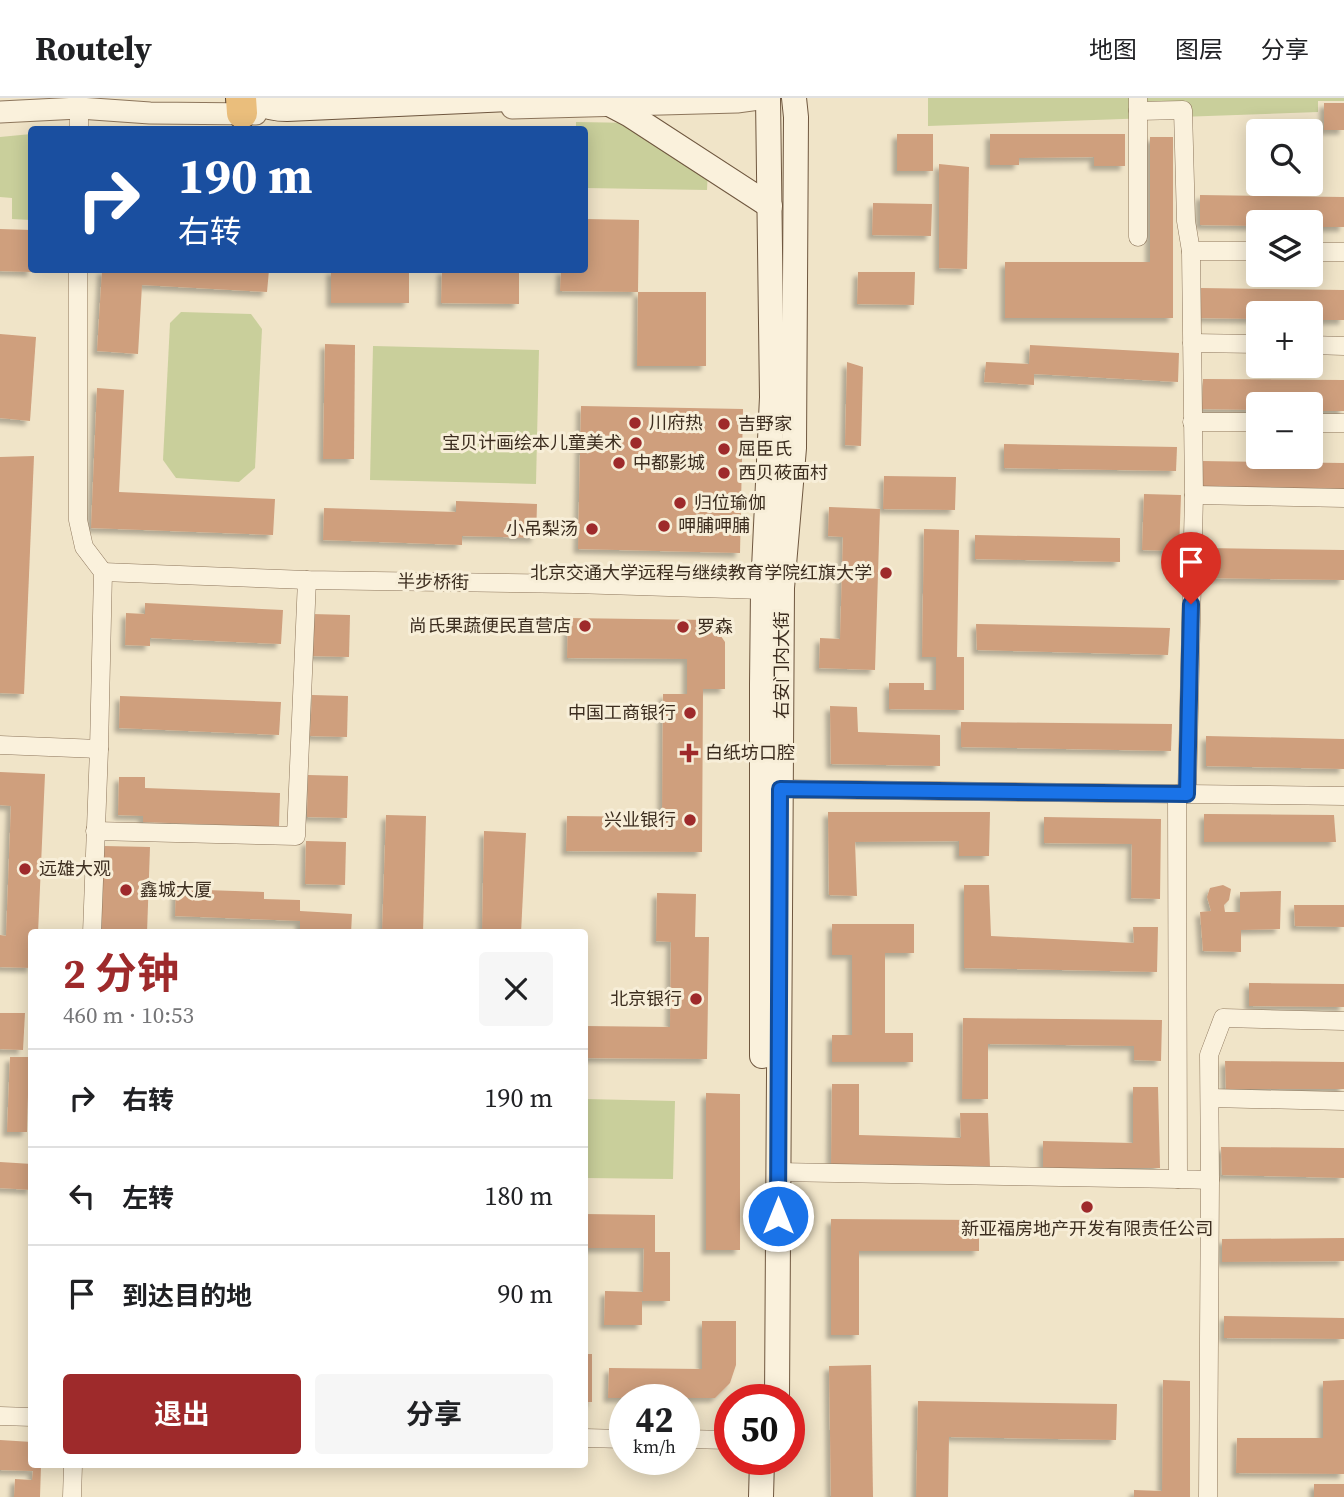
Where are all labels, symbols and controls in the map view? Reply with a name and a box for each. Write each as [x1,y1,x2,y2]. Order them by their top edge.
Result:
text: Routely [35,26,152,71]
text: 地图 [1089,33,1137,66]
text: 图层 [1175,33,1223,66]
text: 分享 [1261,33,1309,66]
map controls [1246,119,1323,469]
button: search [1246,119,1323,196]
text: 190 m [178,142,313,209]
icon: right [63,154,154,245]
text: 右转 [178,210,242,254]
button: layers [1246,210,1323,287]
button: + [1246,301,1323,378]
button: − [1246,392,1323,469]
place label: 川府热 [649,410,703,435]
place label: 吉野家 [738,411,792,436]
marker: 川府热 [627,415,643,431]
marker: 吉野家 [716,416,732,432]
place label: 宝贝计画绘本儿童美术 [442,430,622,455]
marker: 宝贝计画绘本儿童美术 [628,435,644,451]
place label: 屈臣氏 [738,436,792,461]
marker: 屈臣氏 [716,441,732,457]
place label: 中都影城 [633,450,705,475]
marker: 中都影城 [611,455,627,471]
place label: 西贝莜面村 [738,460,828,485]
marker: 西贝莜面村 [716,465,732,481]
place label: 归位瑜伽 [694,490,766,515]
marker: 归位瑜伽 [672,495,688,511]
place label: 呷脯呷脯 [678,513,750,538]
place label: 小吊梨汤 [506,516,578,541]
marker: 呷脯呷脯 [656,518,672,534]
marker: 小吊梨汤 [584,521,600,537]
pin [1161,532,1221,604]
icon: arrive [1172,543,1210,581]
place label: 北京交通大学远程与继续教育学院红旗大学 [530,560,872,585]
marker: 北京交通大学远程与继续教育学院红旗大学 [878,565,894,581]
street label: 半步桥街 [397,568,469,595]
street label: 右安门内大街 [769,611,794,719]
place label: 尚氏果蔬便民直营店 [409,613,571,638]
place label: 罗森 [697,614,733,639]
marker: 尚氏果蔬便民直营店 [577,618,593,634]
marker: 罗森 [675,619,691,635]
place label: 中国工商银行 [568,700,676,725]
marker: 中国工商银行 [682,705,698,721]
place label: 白纸坊口腔 [705,740,795,765]
marker: 白纸坊口腔 [679,743,699,763]
place label: 兴业银行 [604,807,676,832]
marker: 兴业银行 [682,812,698,828]
place label: 远雄大观 [39,856,111,881]
marker: 远雄大观 [17,861,33,877]
place label: 鑫城大厦 [140,877,212,902]
marker: 鑫城大厦 [118,882,134,898]
text: 2 分钟 [63,944,179,1002]
button: close [479,952,553,1026]
place label: 北京银行 [610,986,682,1011]
marker: 北京银行 [688,991,704,1007]
text: 460 m · 10:53 [63,999,194,1031]
icon: right [63,1079,101,1117]
text: 190 m [485,1080,553,1116]
text: 右转 [122,1082,174,1118]
icon: left [63,1177,101,1215]
text: 180 m [485,1178,553,1214]
position arrow [741,1179,815,1253]
text: 左转 [122,1180,174,1216]
marker: 新亚福房地产开发有限责任公司 [1079,1199,1095,1215]
place label: 新亚福房地产开发有限责任公司 [961,1216,1213,1241]
icon: arrive [63,1275,101,1313]
text: 90 m [498,1276,553,1312]
text: 到达目的地 [122,1278,252,1314]
button: 退出 [63,1374,301,1454]
button: 分享 [315,1374,553,1454]
speed limit sign: 50 [714,1384,805,1475]
text: 42 [636,1396,673,1444]
text: km/h [633,1434,676,1459]

